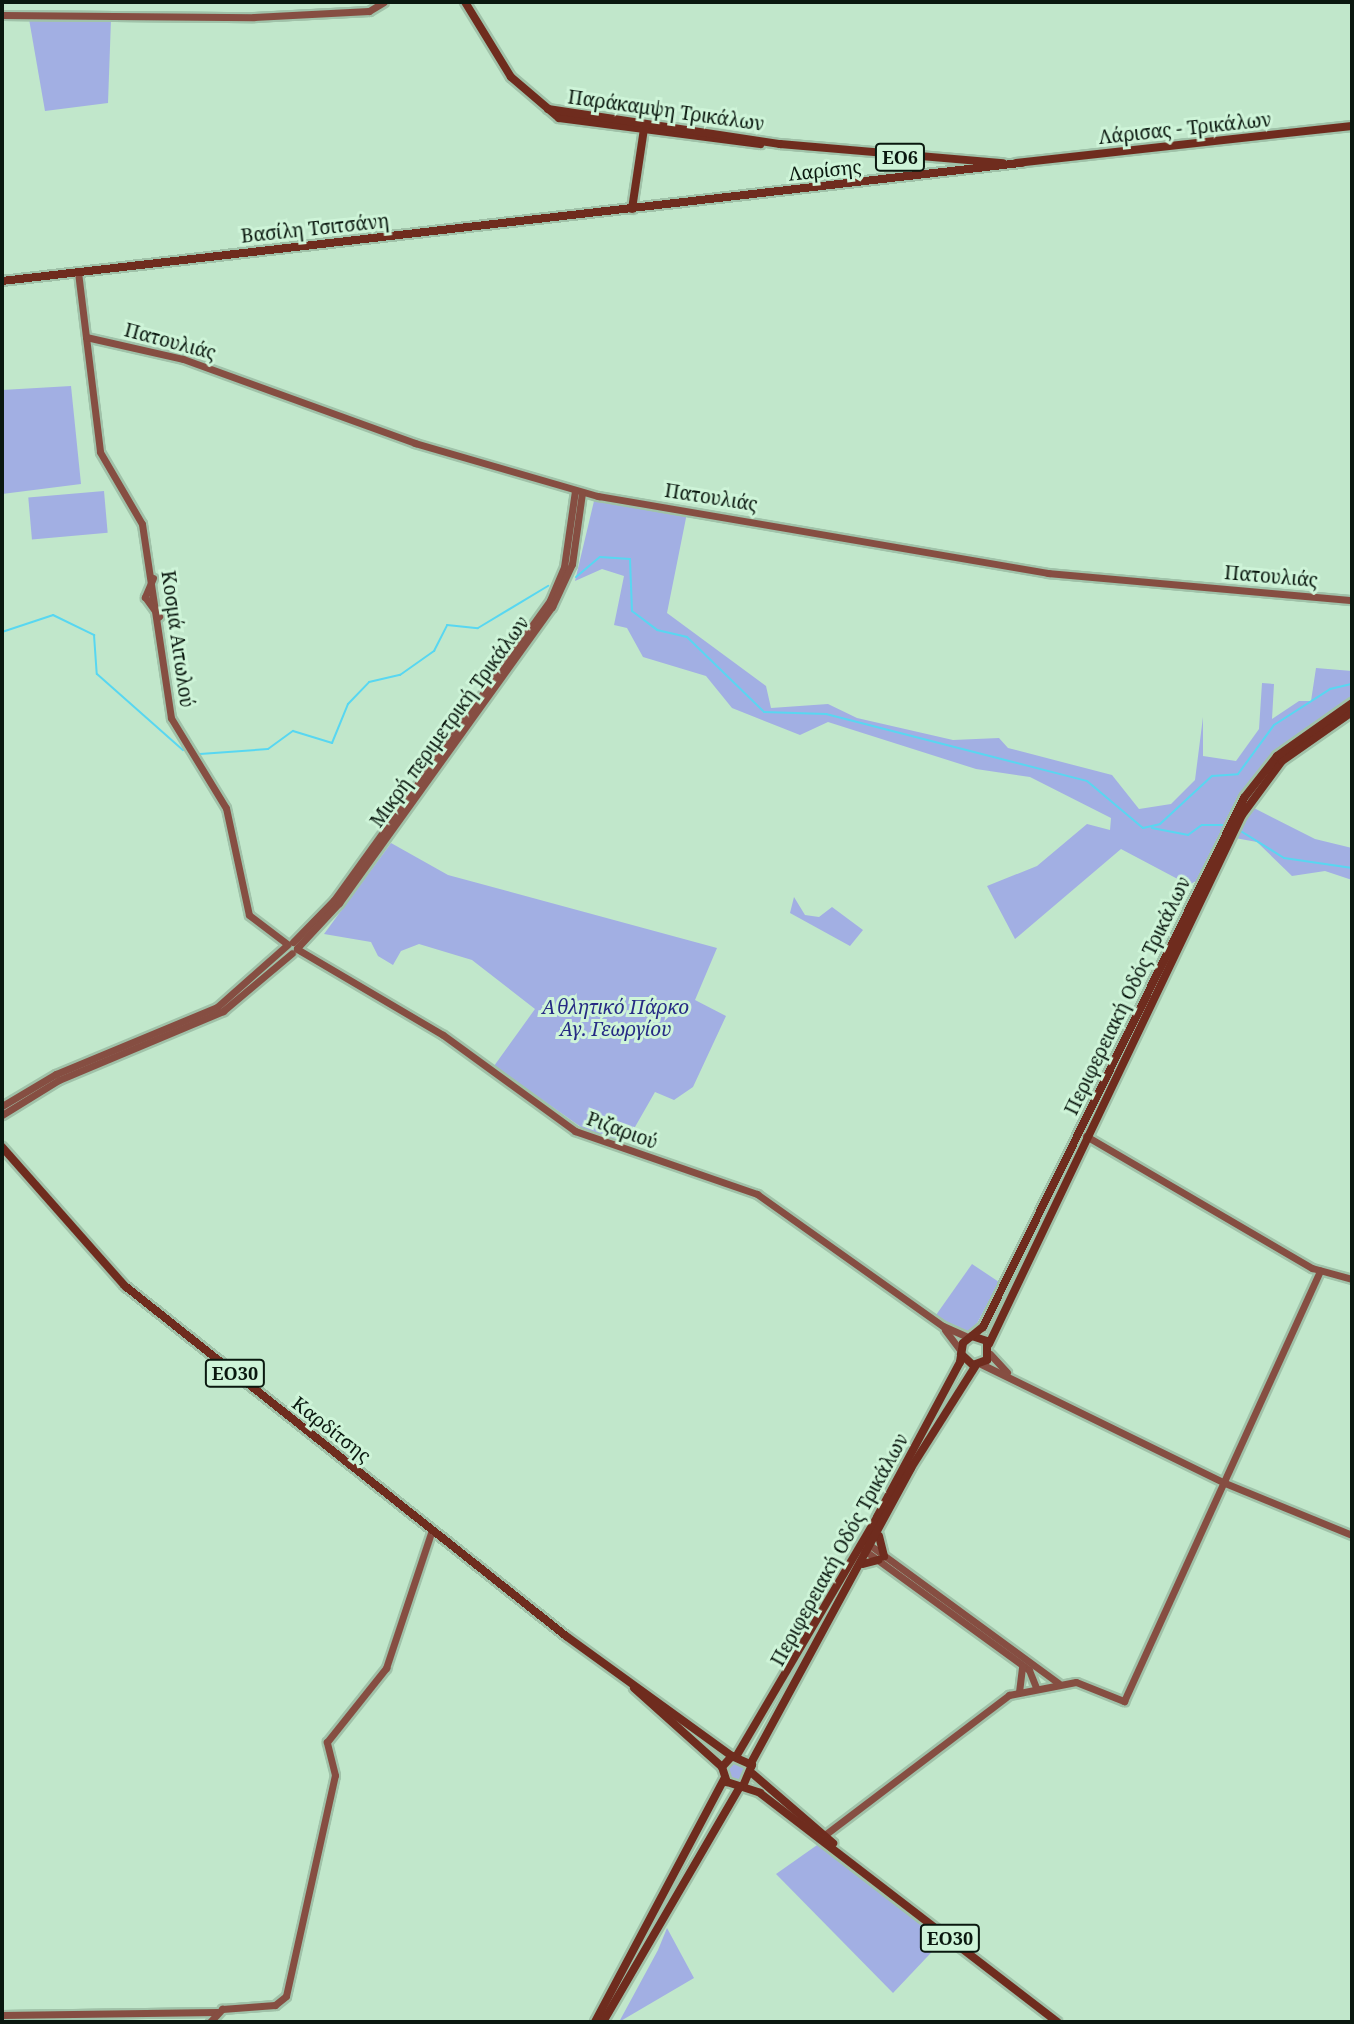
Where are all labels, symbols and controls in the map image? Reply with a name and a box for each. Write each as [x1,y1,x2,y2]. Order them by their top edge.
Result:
street label: Παράκαμψη Τρικάλων [566,86,766,136]
street label: Λάρισας - Τρικάλων [1097,109,1273,149]
road number: ΕΟ6 [874,142,926,172]
street label: Λαρίσης [787,156,863,186]
street label: Βασίλη Τσιτσάνη [240,210,390,248]
street label: Πατουλιάς [122,319,218,365]
street label: Πατουλιάς [663,479,759,517]
street label: Πατουλιάς [1223,562,1319,592]
street label: Κοσμά Αιτωλού [156,569,198,709]
street label: Μικρή περιμετρική Τρικάλων [366,612,534,832]
street label: Περιφερειακή Οδός Τρικάλων [1060,873,1196,1119]
park label: Αθλητικό Πάρκο Αγ. Γεωργίου [541,997,689,1041]
street label: Ριζαριού [583,1108,661,1154]
road number: ΕΟ30 [204,1358,266,1388]
street label: Καρδίτσης [287,1392,375,1468]
street label: Περιφερειακή Οδός Τρικάλων [766,1430,914,1670]
road number: ΕΟ30 [918,1924,982,1952]

